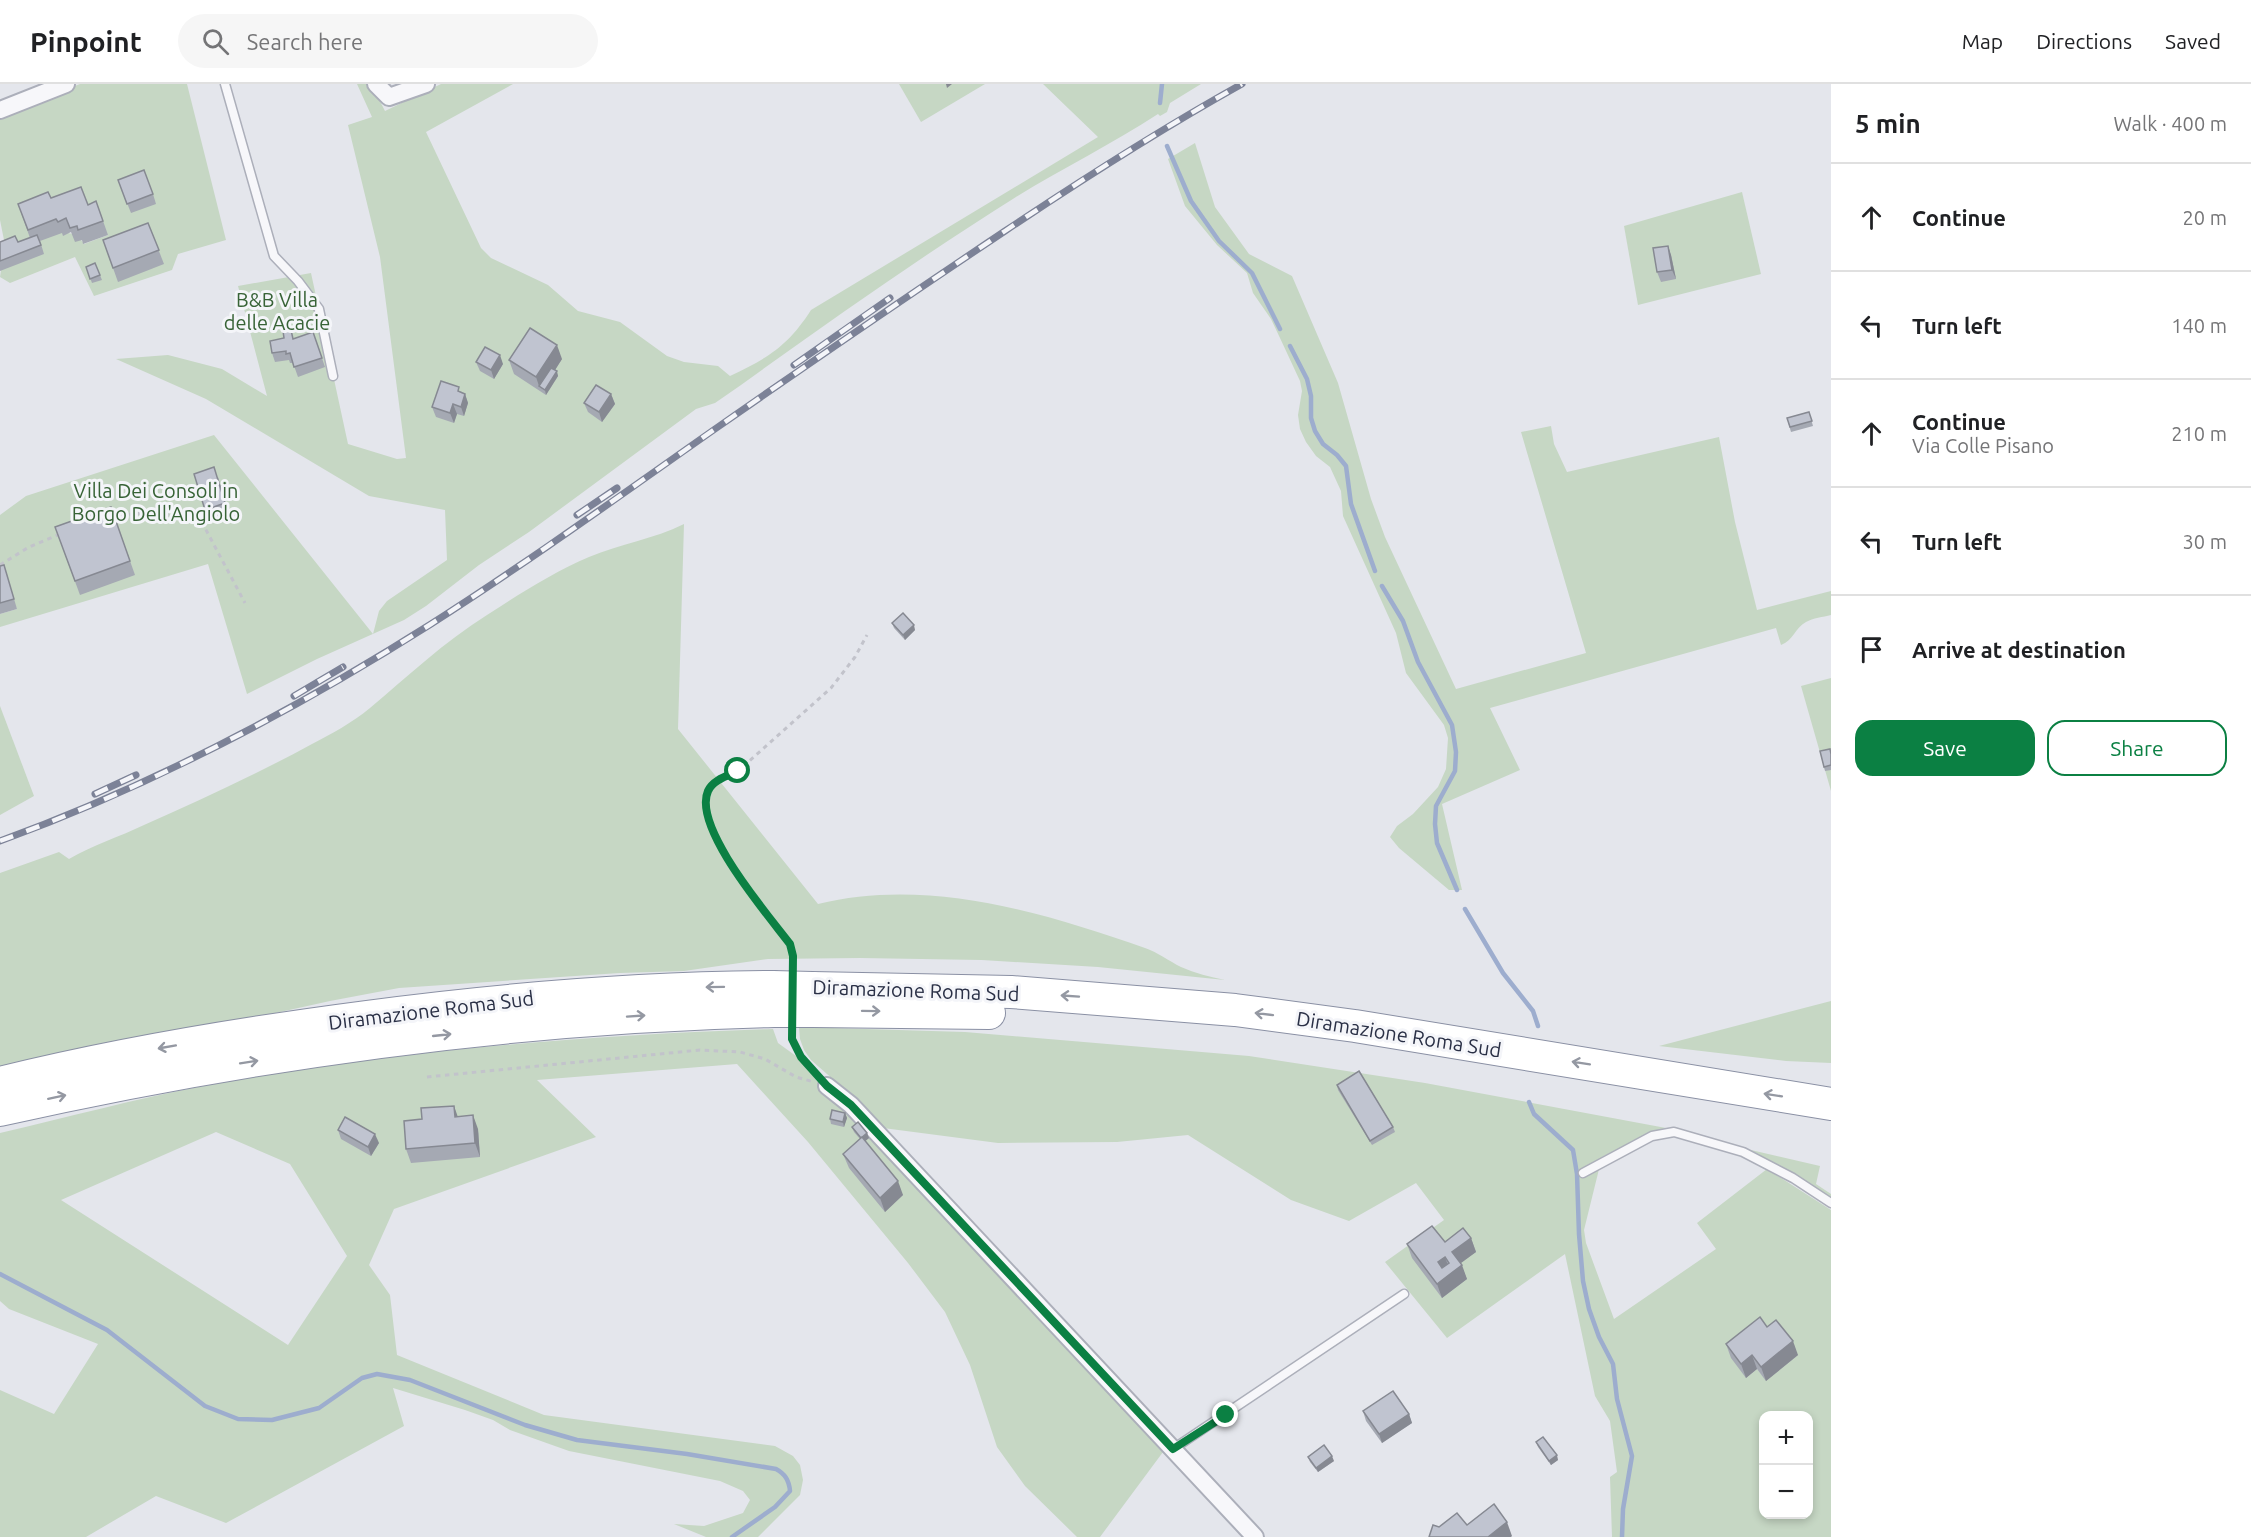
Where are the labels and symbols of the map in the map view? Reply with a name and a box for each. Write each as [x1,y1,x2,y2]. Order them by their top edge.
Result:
park label: B&B Villa delle Acacie [224,288,330,334]
park label: Villa Dei Consoli in Borgo Dell'Angiolo [72,479,240,525]
route start [724,757,750,783]
street label: Diramazione Roma Sud [812,975,1020,1005]
one-way arrow [705,982,725,993]
street label: Diramazione Roma Sud [327,986,535,1034]
one-way arrow [1060,990,1080,1001]
one-way arrow [861,1006,881,1017]
street label: Diramazione Roma Sud [1295,1006,1503,1062]
one-way arrow [1254,1008,1274,1019]
one-way arrow [626,1011,645,1022]
one-way arrow [431,1029,451,1040]
one-way arrow [157,1042,177,1053]
one-way arrow [238,1056,258,1067]
one-way arrow [1572,1057,1591,1068]
one-way arrow [1764,1089,1784,1100]
one-way arrow [47,1091,66,1103]
route end [1212,1401,1238,1427]

